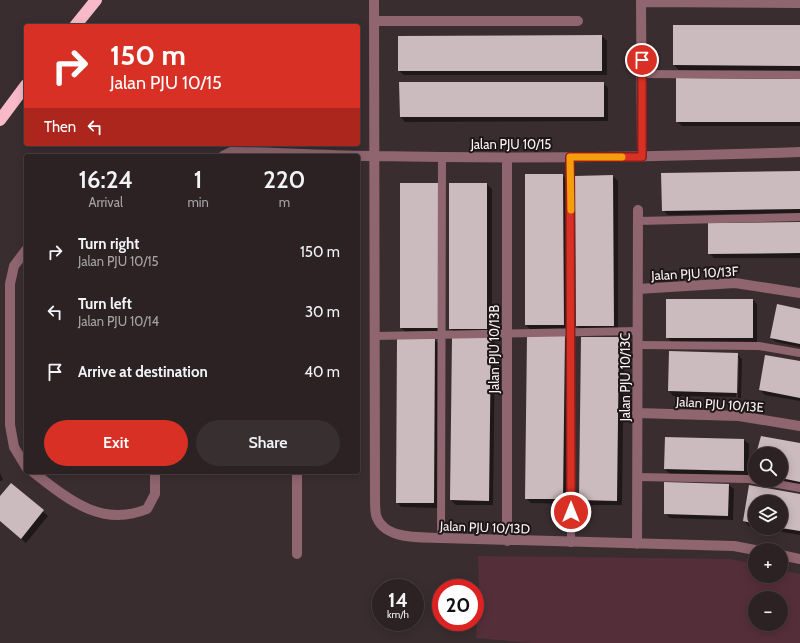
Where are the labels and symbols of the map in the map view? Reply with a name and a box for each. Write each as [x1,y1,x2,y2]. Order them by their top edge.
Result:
pin [625,43,659,77]
street label: Jalan PJU 10/15 [470,136,551,152]
street label: Jalan PJU 10/13F [650,263,739,283]
street label: Jalan PJU 10/13B [486,305,502,394]
street label: Jalan PJU 10/13C [617,333,633,422]
street label: Jalan PJU 10/13E [675,393,764,415]
position arrow [550,491,592,533]
street label: Jalan PJU 10/13D [439,517,530,537]
speed limit sign: 20 [432,579,484,631]

